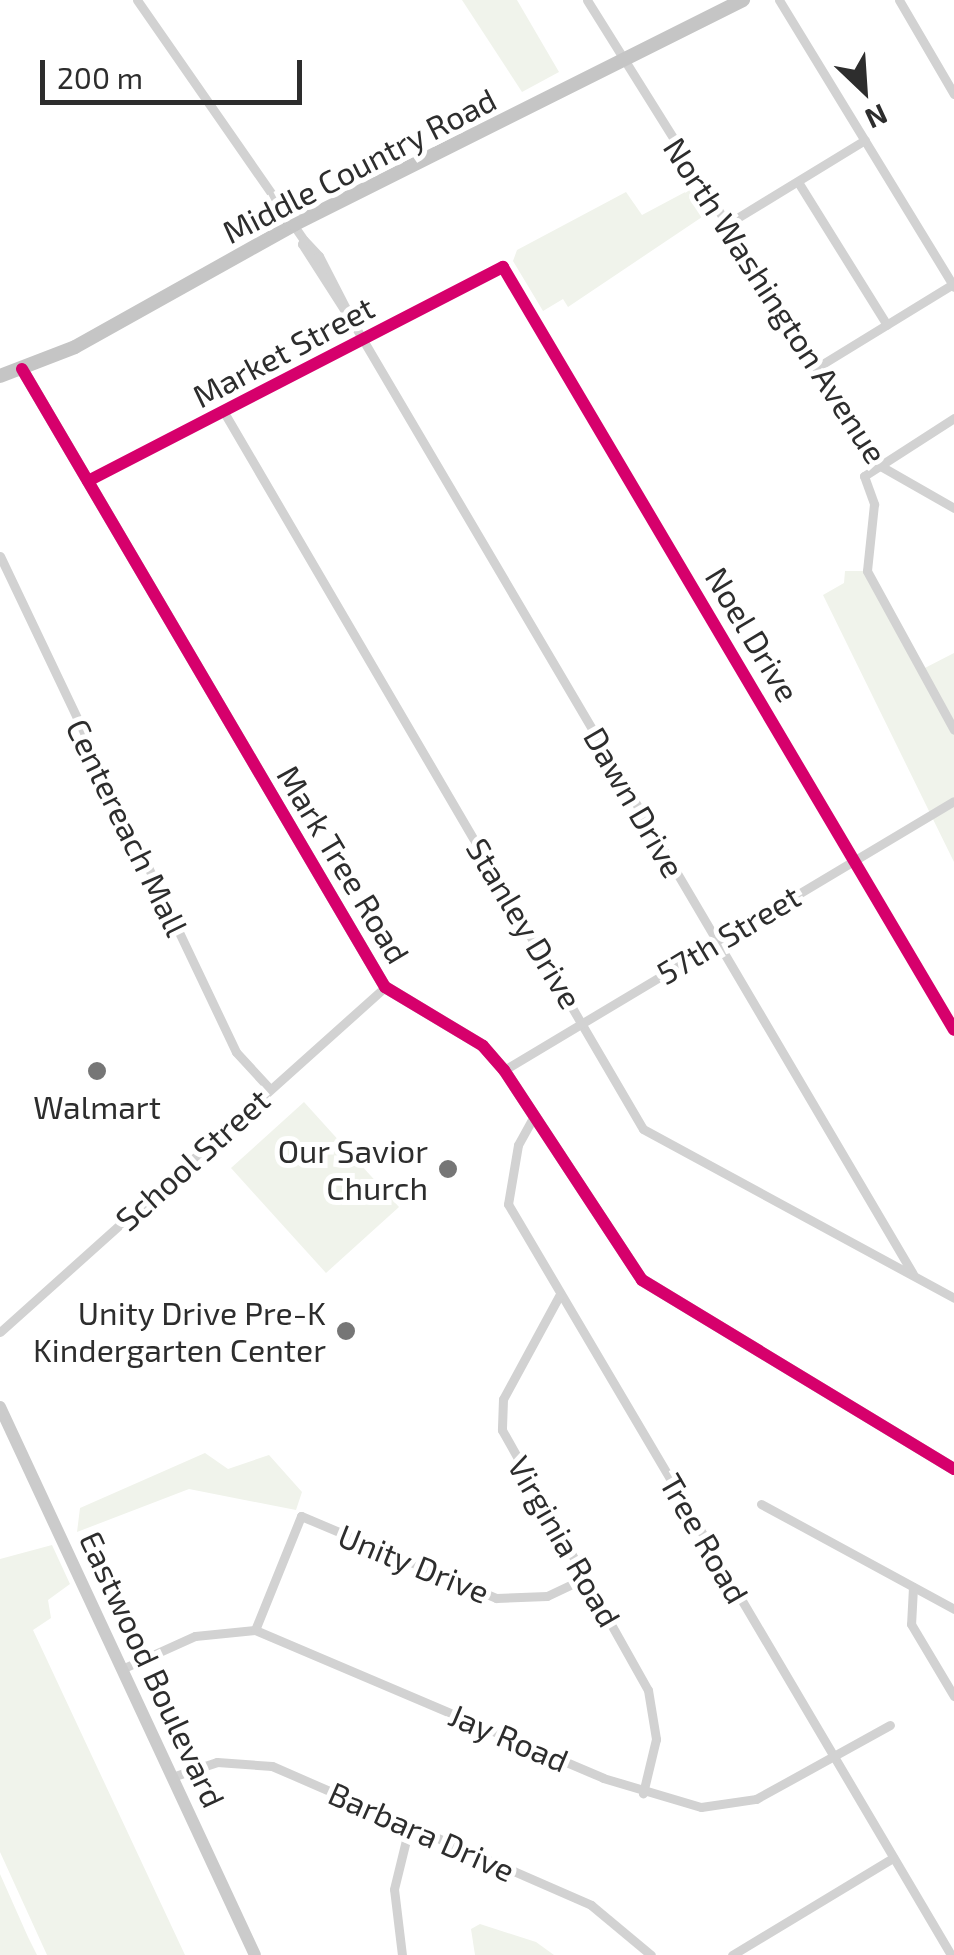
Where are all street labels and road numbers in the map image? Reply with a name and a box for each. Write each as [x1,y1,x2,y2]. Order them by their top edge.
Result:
street label: Middle Country Road [216,79,502,251]
street label: North Washington Avenue [656,130,896,470]
street label: Market Street [186,287,380,415]
street label: Noel Drive [698,560,808,708]
street label: Centereach Mall [59,712,197,942]
street label: Dawn Drive [577,720,693,884]
street label: Mark Tree Road [270,758,418,970]
street label: Stanley Drive [459,831,591,1015]
street label: 57th Street [649,876,807,992]
street label: School Street [107,1080,277,1238]
street label: Virginia Road [501,1449,629,1633]
street label: Tree Road [653,1466,757,1610]
street label: Unity Drive [333,1515,495,1611]
street label: Eastwood Boulevard [72,1525,234,1813]
street label: Jay Road [443,1695,575,1779]
street label: Barbara Drive [323,1773,521,1889]

